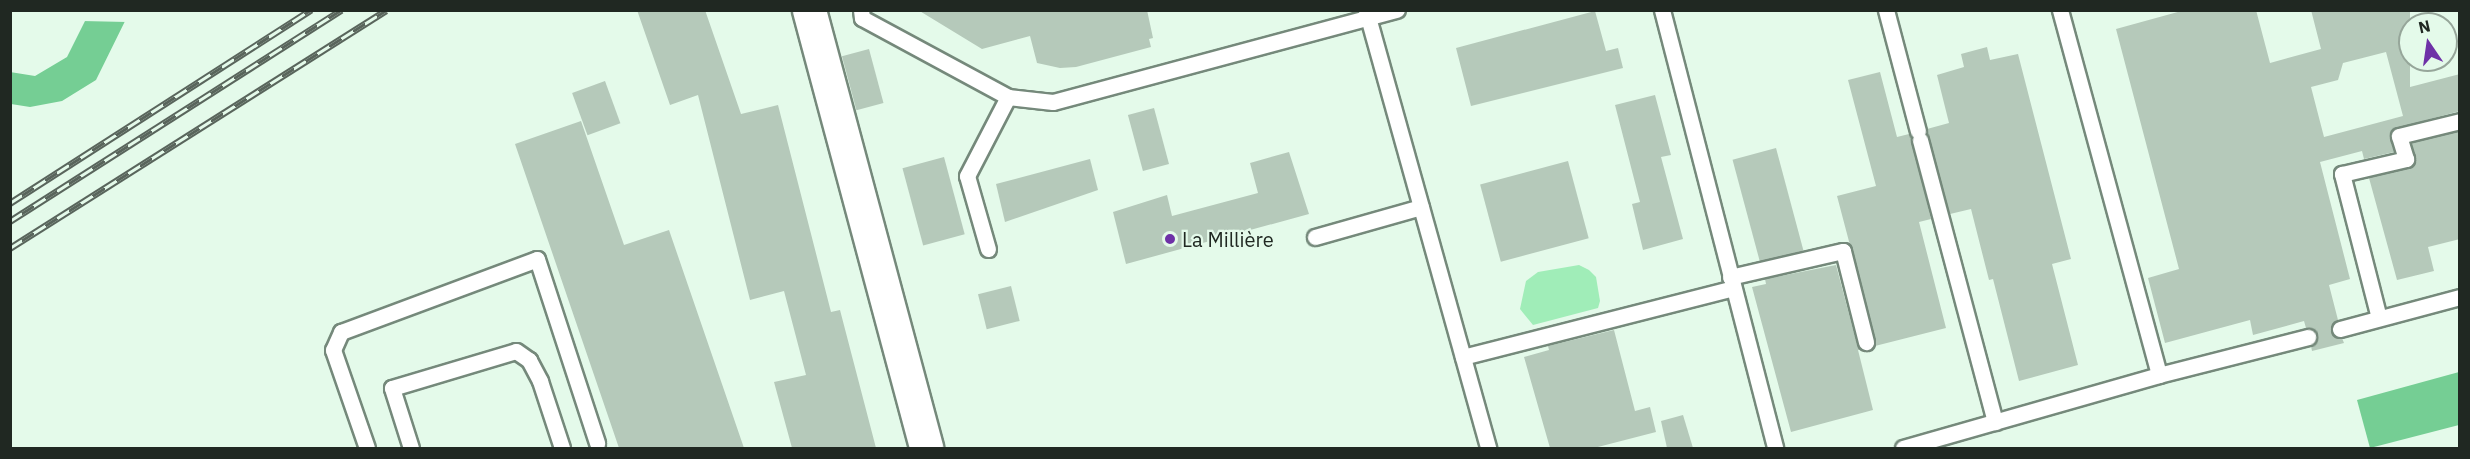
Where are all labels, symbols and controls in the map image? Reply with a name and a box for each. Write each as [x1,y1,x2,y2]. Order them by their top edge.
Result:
north arrow [2398,12,2458,72]
text: N [2417,15,2432,37]
place label: La Millière [1182,227,1274,251]
marker: La Millière [1163,232,1177,246]

